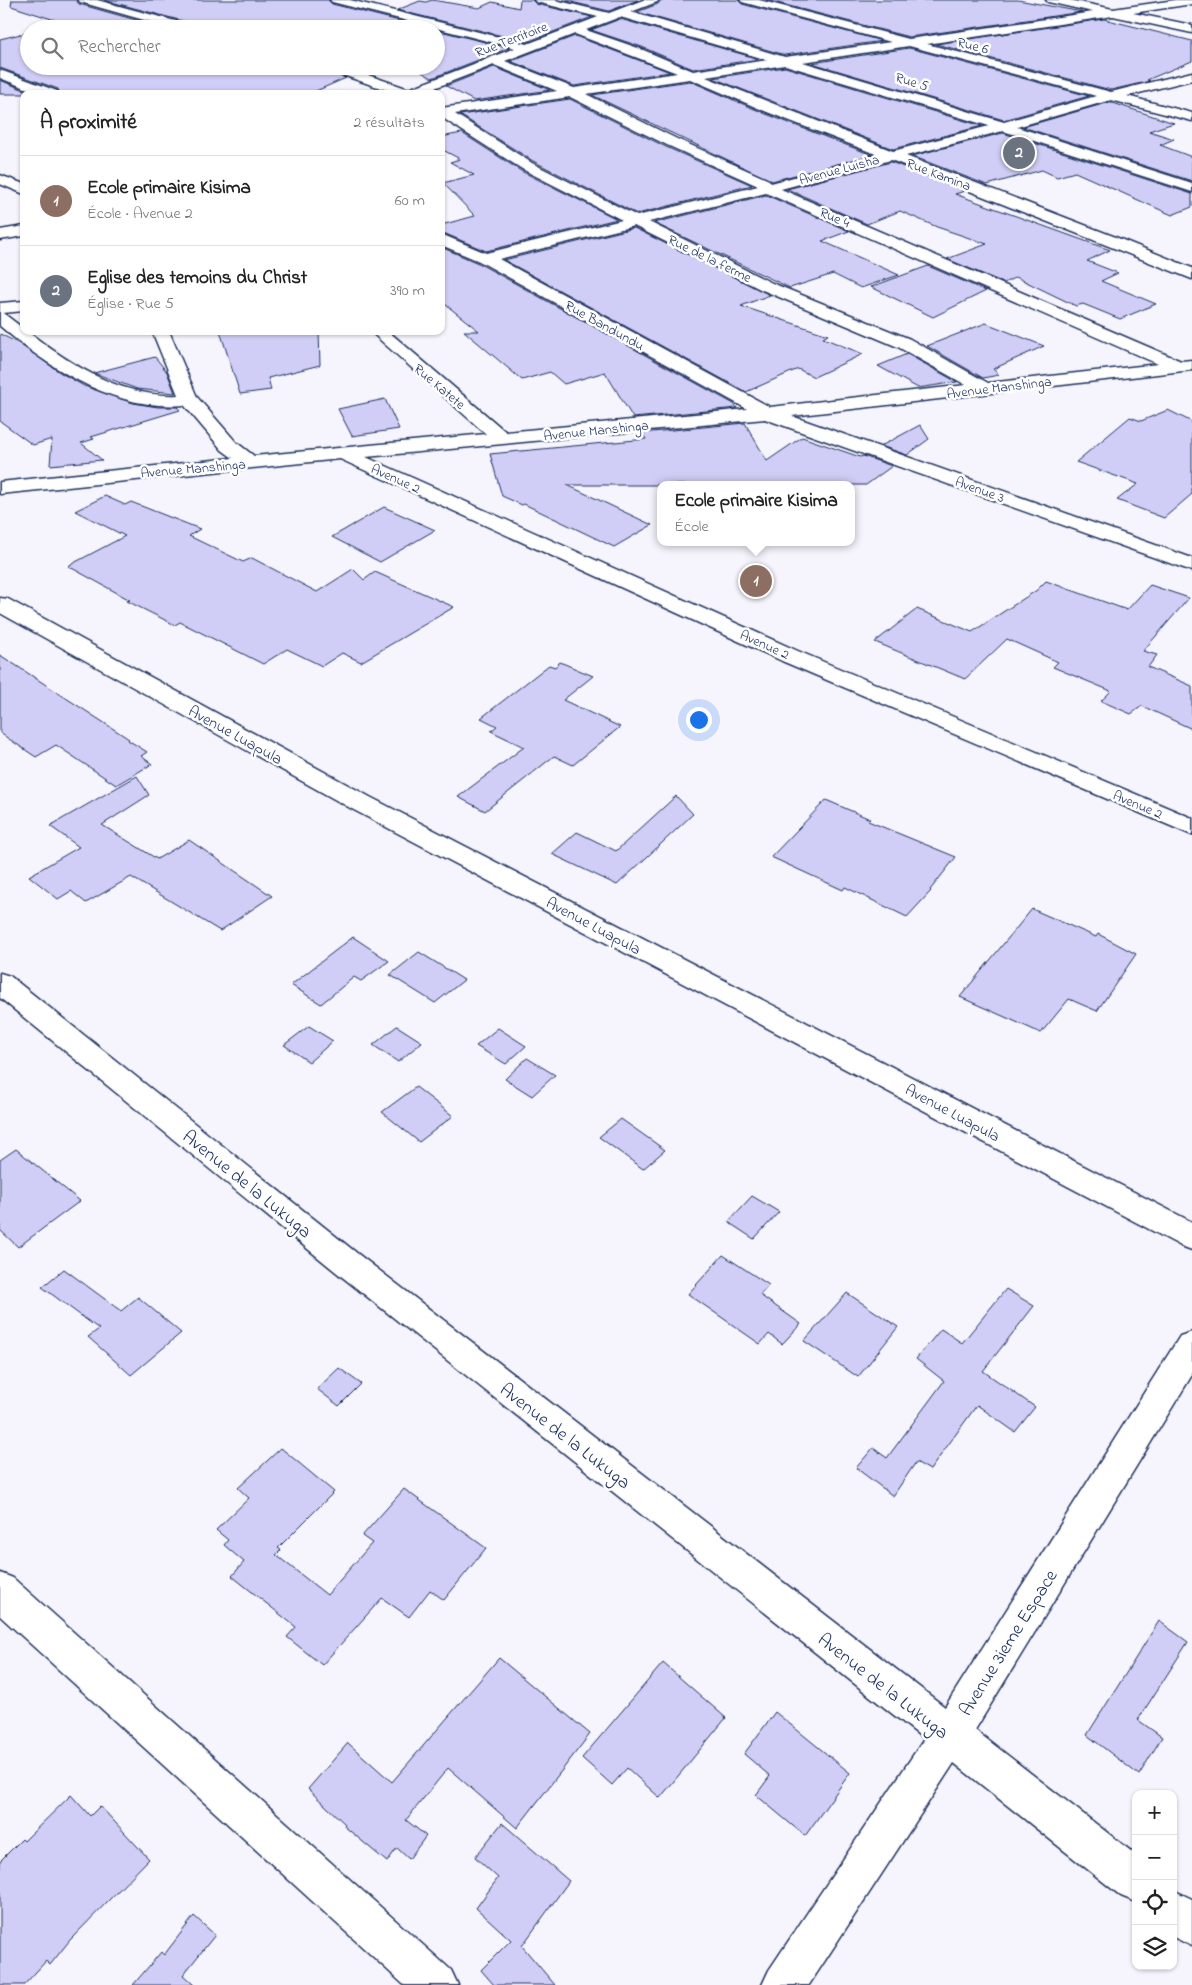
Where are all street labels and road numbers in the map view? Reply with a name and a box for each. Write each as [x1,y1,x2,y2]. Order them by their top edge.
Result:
street label: Rue Territoire [472,17,551,64]
street label: Rue 6 [955,32,991,60]
street label: Rue 5 [892,67,931,97]
street label: Avenue Luisha [797,150,882,191]
street label: Rue Kamina [903,153,974,197]
street label: Rue 4 [816,203,853,234]
street label: Rue de la ferme [664,230,755,289]
street label: Rue Bandundu [561,296,648,357]
street label: Rue Katete [409,359,470,416]
street label: Avenue Manshinga [946,372,1053,406]
street label: Avenue Manshinga [543,416,650,448]
street label: Avenue Manshinga [140,454,247,486]
street label: Avenue 2 [367,459,424,500]
street label: Avenue 3 [952,472,1007,509]
street label: Avenue 2 [736,625,793,666]
street label: Avenue Luapula [183,700,287,772]
street label: Avenue 2 [1109,785,1166,825]
street label: Avenue Luapula [541,892,645,962]
street label: Avenue Luapula [900,1079,1004,1149]
street label: Avenue de la Lukuga [175,1124,317,1247]
street label: Avenue de la Lukuga [492,1377,636,1498]
street label: Avenue 3ieme Espace [953,1564,1065,1722]
street label: Avenue de la Lukuga [810,1627,954,1748]

